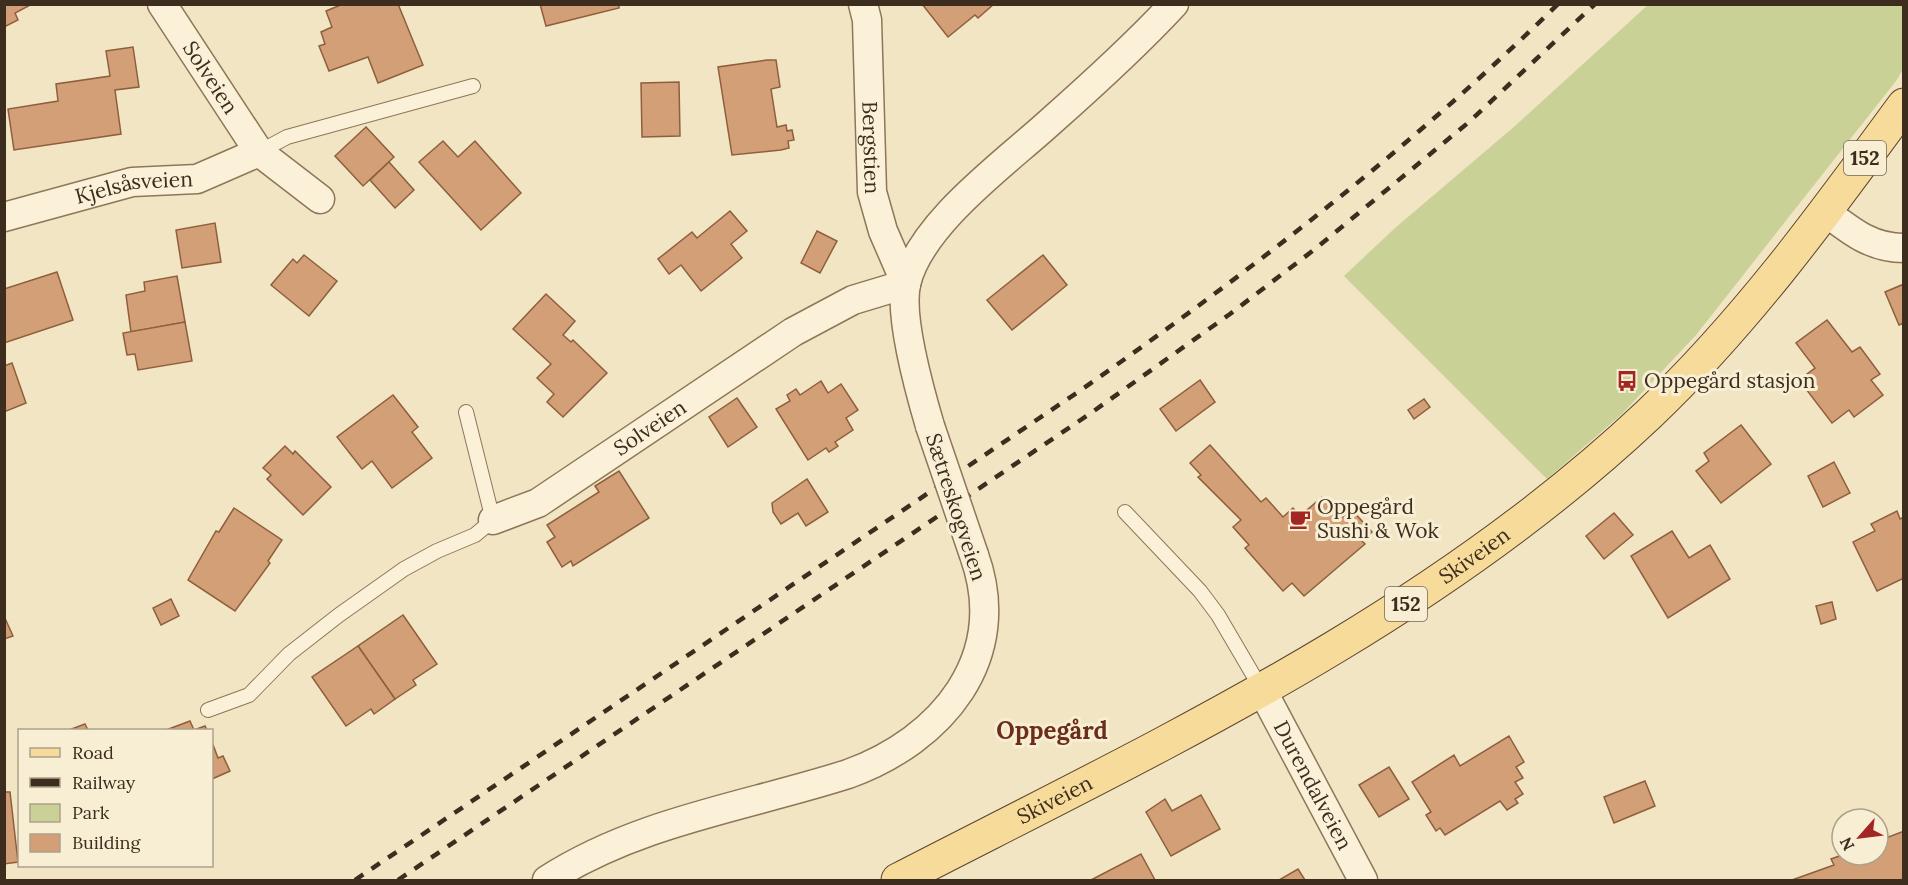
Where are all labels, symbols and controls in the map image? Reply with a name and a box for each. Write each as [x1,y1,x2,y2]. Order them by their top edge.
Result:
street label: Solveien [177,36,245,119]
street label: Bergstien [856,101,886,195]
road number: 152 [1844,141,1886,175]
street label: Kjelsåsveien [72,165,194,210]
place label: Oppegård stasjon [1644,367,1816,394]
bus stop icon: Oppegård stasjon [1615,369,1639,393]
street label: Solveien [608,393,691,461]
street label: Sætreskogveien [920,430,993,584]
place label: Oppegård Sushi & Wok [1317,493,1440,544]
cafe icon: Oppegård Sushi & Wok [1288,507,1312,531]
street label: Skiveien [1433,521,1515,590]
road number: 152 [1385,587,1427,621]
district label: Oppegård [996,715,1108,746]
street label: Durendalveien [1268,716,1359,855]
legend [18,729,213,867]
text: Road [72,741,114,764]
street label: Skiveien [1012,769,1097,830]
text: Railway [72,771,136,794]
text: Park [72,801,110,824]
north arrow [1830,807,1890,867]
text: Building [72,831,142,854]
text: N [1835,834,1858,854]

